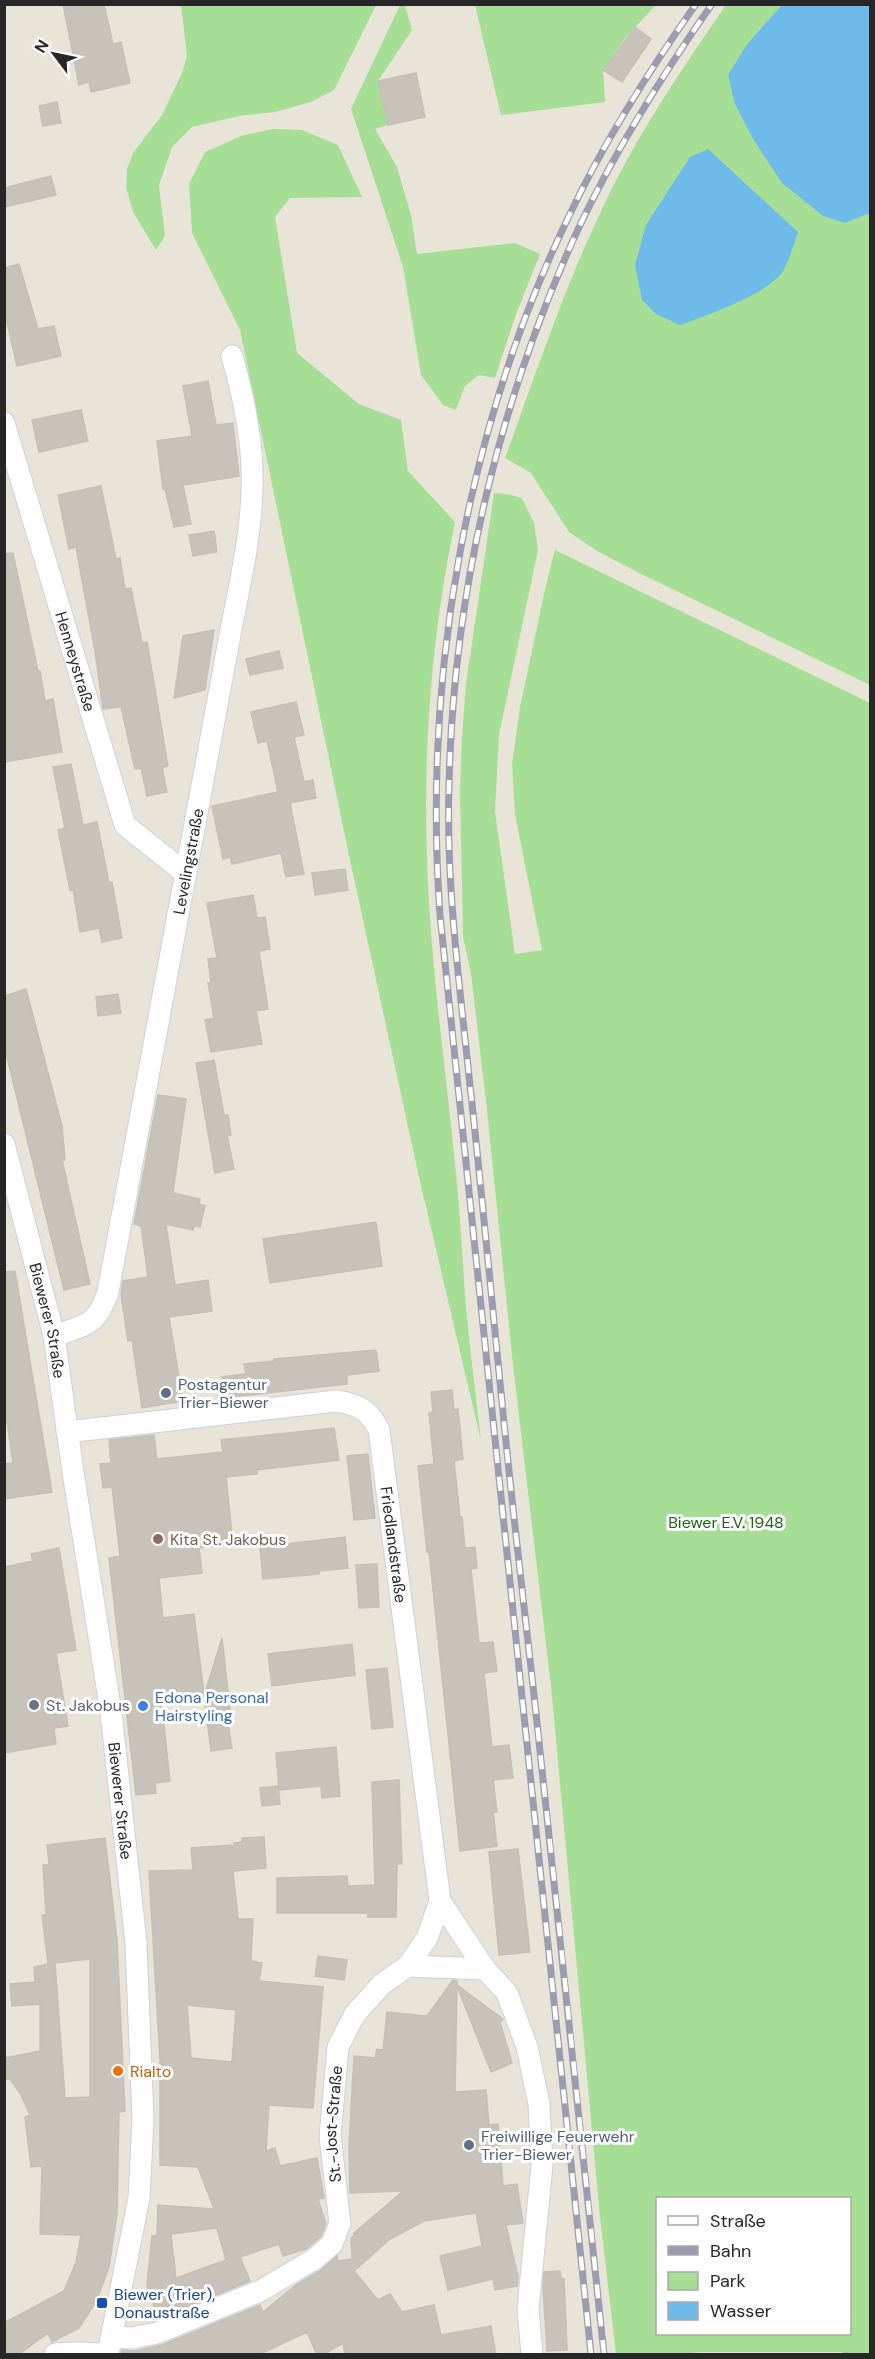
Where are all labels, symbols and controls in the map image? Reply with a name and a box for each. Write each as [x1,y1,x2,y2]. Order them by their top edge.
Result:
north arrow [24,24,84,84]
text: N [30,36,54,57]
street label: Henneystraße [50,609,100,714]
street label: Levelingstraße [168,807,209,916]
street label: Biewerer Straße [24,1261,70,1380]
place label: Postagentur Trier-Biewer [178,1374,269,1413]
marker: Postagentur Trier-Biewer [159,1386,173,1400]
street label: Friedlandstraße [375,1485,411,1604]
park label: Biewer E.V. 1948 [668,1512,784,1533]
place label: Kita St. Jakobus [170,1529,286,1550]
marker: Kita St. Jakobus [151,1532,165,1546]
place label: Edona Personal Hairstyling [155,1687,269,1726]
place label: St. Jakobus [46,1695,130,1716]
marker: St. Jakobus [27,1698,41,1712]
marker: Edona Personal Hairstyling [136,1699,150,1713]
street label: Biewerer Straße [103,1741,137,1861]
place label: Rialto [130,2061,171,2082]
marker: Rialto [111,2064,125,2078]
street label: St.-Jost-Straße [320,2065,347,2183]
place label: Freiwillige Feuerwehr Trier-Biewer [481,2126,635,2165]
marker: Freiwillige Feuerwehr Trier-Biewer [462,2138,476,2152]
legend [656,2197,851,2335]
text: Straße [710,2209,766,2233]
text: Bahn [710,2239,751,2263]
text: Park [710,2269,746,2293]
place label: Biewer (Trier), Donaustraße [114,2284,215,2323]
marker: Biewer (Trier), Donaustraße [95,2296,109,2310]
text: Wasser [710,2299,772,2323]

